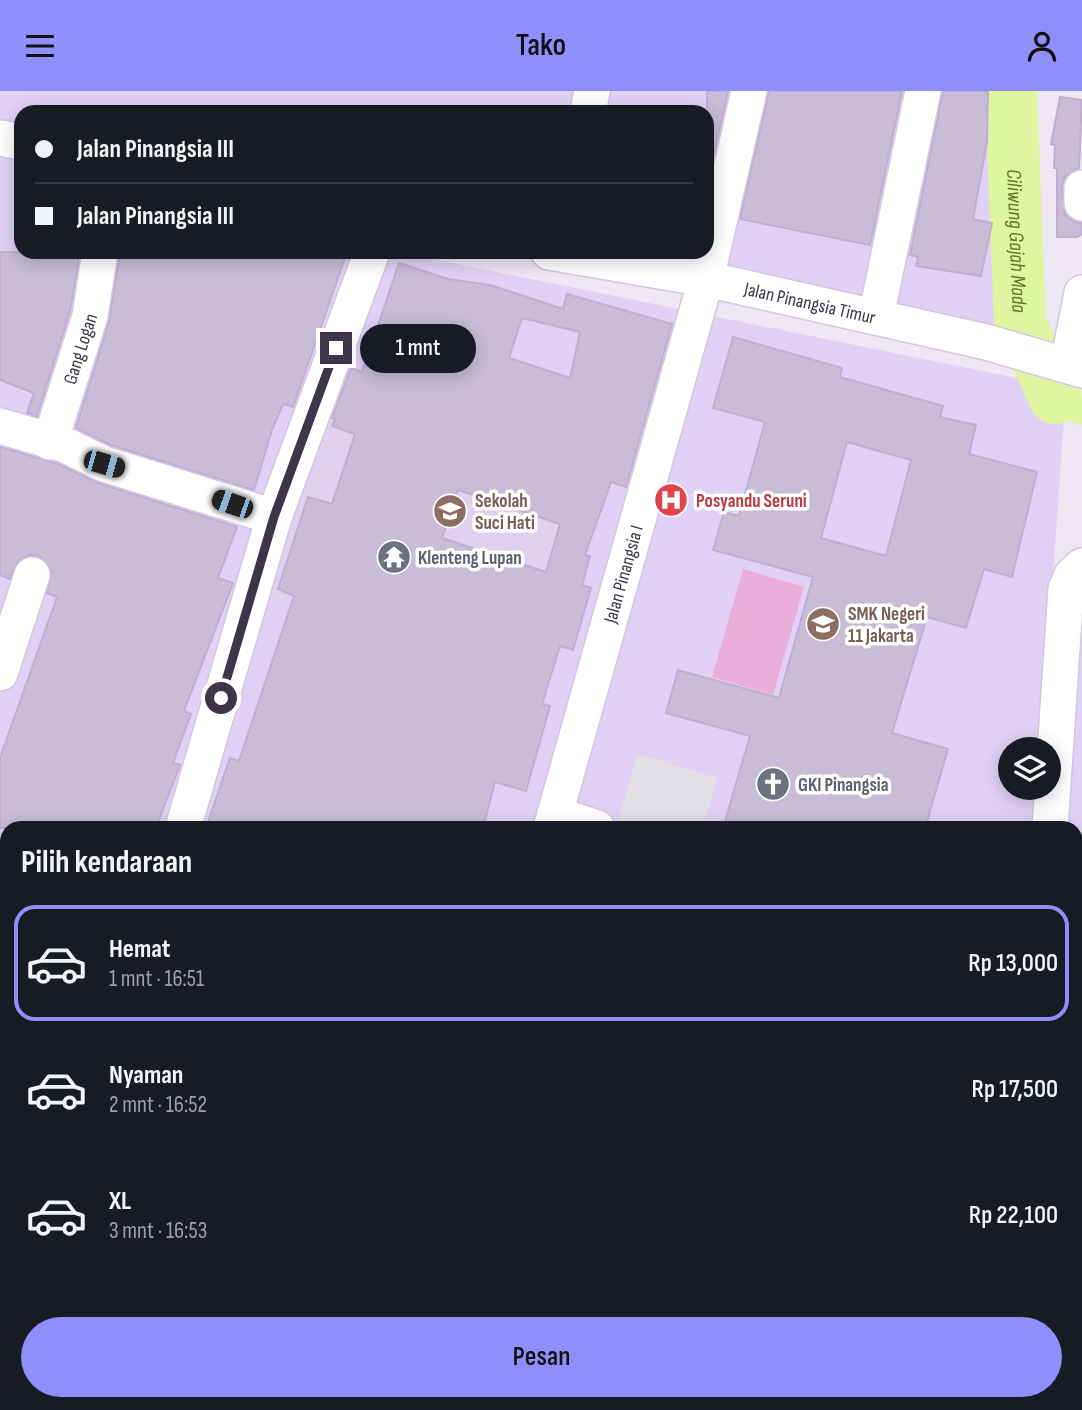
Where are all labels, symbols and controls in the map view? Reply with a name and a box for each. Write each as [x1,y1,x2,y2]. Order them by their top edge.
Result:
text: Tako [516,26,566,65]
icon: menu [21,27,59,65]
icon: person [1023,27,1061,65]
text: Jalan Pinangsia III [77,134,234,165]
water label: Ciliwung Gajah Mada [1001,169,1032,314]
text: Jalan Pinangsia III [77,201,234,232]
street label: Jalan Pinangsia Timur [741,278,878,330]
street label: Gang Logan [59,311,103,387]
callout: 1 mnt [360,323,476,373]
route end [320,332,352,364]
text: 1 mnt [396,334,440,362]
car [81,448,128,480]
hospital icon: Posyandu Seruni [652,481,690,519]
car [209,487,256,521]
place label: Sekolah Suci Hati [475,490,535,535]
place label: Posyandu Seruni [696,490,807,513]
school or university icon: Sekolah Suci Hati [431,492,469,530]
street label: Jalan Pinangsia I [599,523,649,627]
temple icon: Klenteng Lupan [375,538,413,576]
place label: Klenteng Lupan [418,547,522,570]
place label: SMK Negeri 11 Jakarta [848,603,925,648]
school or university icon: SMK Negeri 11 Jakarta [804,605,842,643]
route start [205,682,237,714]
map controls [998,737,1061,800]
button: layers [998,737,1061,800]
church icon: GKI Pinangsia [754,765,792,803]
place label: GKI Pinangsia [798,774,889,797]
text: Pilih kendaraan [21,843,192,882]
icon: car [25,932,88,995]
text: Hemat [109,934,170,965]
text: Rp 13,000 [968,948,1058,979]
text: 1 mnt · 16:51 [109,965,204,993]
icon: car [25,1058,88,1121]
text: Nyaman [109,1060,183,1091]
text: Rp 17,500 [971,1074,1058,1105]
text: 2 mnt · 16:52 [109,1091,207,1119]
icon: car [25,1184,88,1247]
text: XL [109,1186,131,1217]
text: Rp 22,100 [969,1200,1058,1231]
text: 3 mnt · 16:53 [109,1217,207,1245]
button: Pesan [21,1317,1062,1397]

